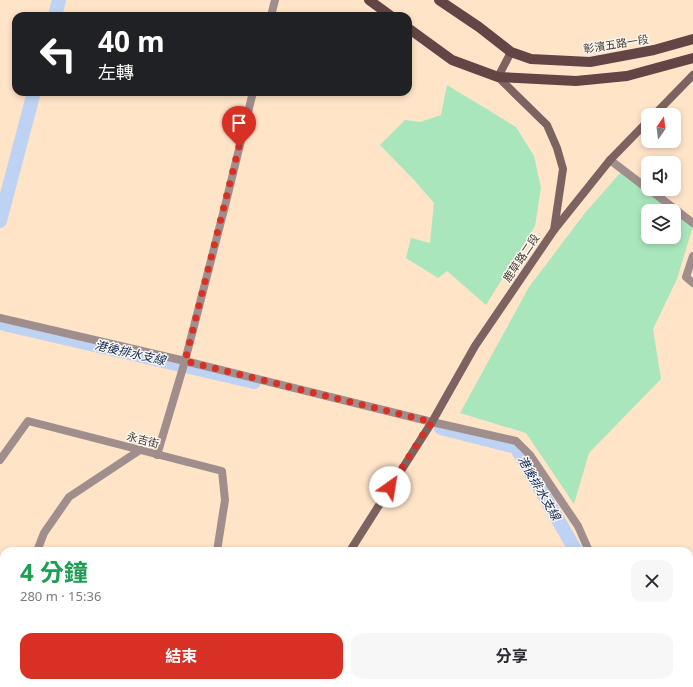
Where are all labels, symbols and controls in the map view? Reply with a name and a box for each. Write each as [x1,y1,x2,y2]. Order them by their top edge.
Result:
text: 40 m [98,22,165,60]
icon: left [32,28,84,80]
street label: 彰濱五路一段 [582,31,650,56]
text: 左轉 [98,60,134,84]
pin [222,106,256,147]
north arrow [641,108,681,148]
map controls [641,108,681,244]
icon: arrive [228,112,250,134]
button: sound [641,156,681,196]
button: layers [641,204,681,244]
street label: 鹿草路二段 [499,231,542,285]
water label: 港後排水支線 [93,336,169,369]
street label: 永吉街 [125,428,161,451]
water label: 港後排水支線 [514,452,566,525]
position arrow [369,466,411,508]
text: 4 分鐘 [20,555,88,588]
button: close [631,560,673,602]
text: 280 m · 15:36 [20,587,101,605]
button: 結束 [20,633,343,679]
button: 分享 [351,633,673,679]

